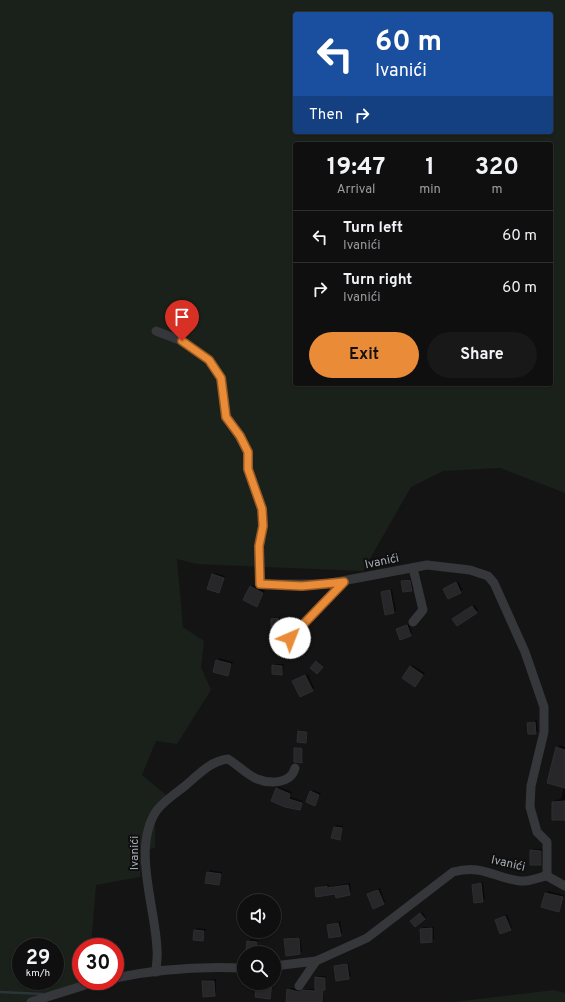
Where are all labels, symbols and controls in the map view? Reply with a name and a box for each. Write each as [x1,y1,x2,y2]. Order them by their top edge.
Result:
text: 60 m [375,25,442,61]
icon: left [309,28,361,80]
text: Ivanići [375,60,427,83]
icon: right [351,104,373,126]
text: Then [309,106,343,125]
text: 19:47 [327,153,385,183]
text: 1 [425,153,435,183]
text: 320 [475,153,519,183]
text: Arrival [337,182,375,198]
text: min [419,182,441,198]
text: m [491,182,502,198]
text: Turn left [343,219,403,238]
icon: left [309,226,331,248]
text: 60 m [502,227,537,246]
text: Ivanići [343,238,381,254]
text: Turn right [343,271,412,290]
icon: right [309,278,331,300]
text: 60 m [502,279,537,298]
text: Ivanići [343,290,381,306]
pin [165,300,199,341]
icon: arrive [171,306,193,328]
button: Exit [309,332,419,378]
button: Share [427,332,537,378]
street label: Ivanići [363,551,401,573]
position arrow [269,617,311,659]
street label: Ivanići [127,836,143,870]
street label: Ivanići [489,852,527,876]
map controls [237,894,281,990]
button: sound [237,894,281,938]
speed limit sign: 30 [72,938,124,990]
text: 29 [26,946,50,972]
button: search [237,946,281,990]
text: km/h [26,967,50,980]

